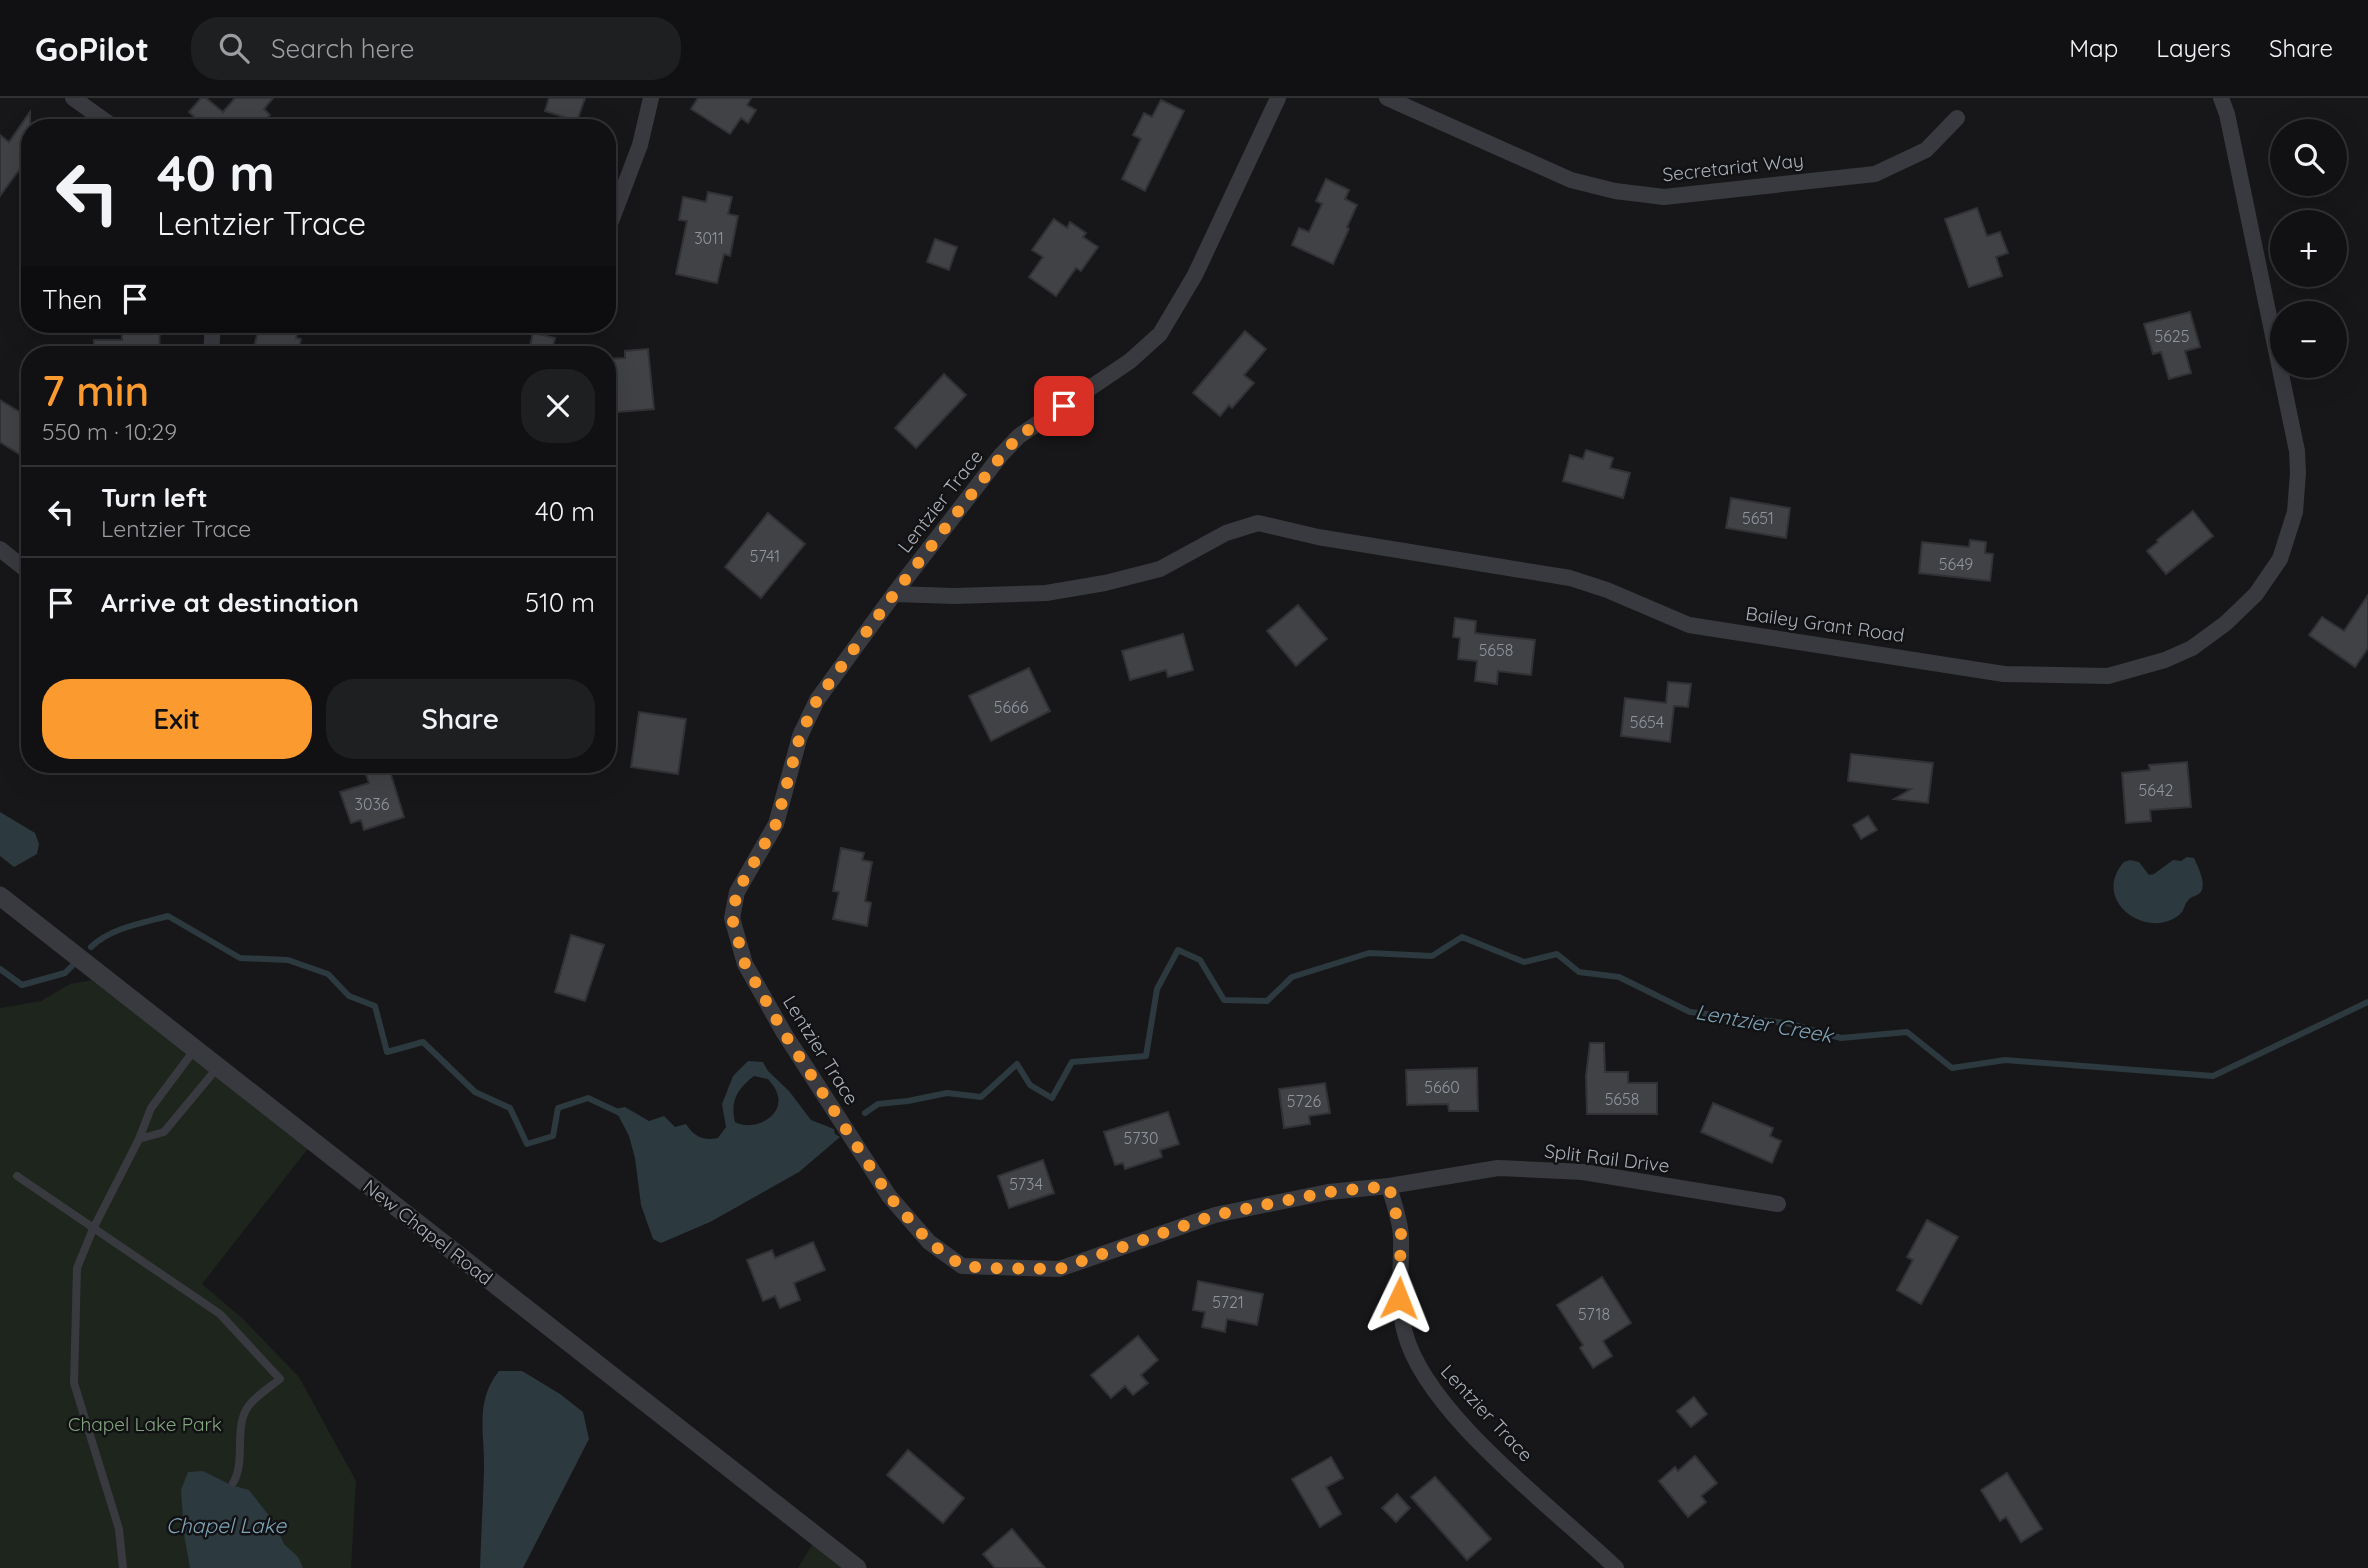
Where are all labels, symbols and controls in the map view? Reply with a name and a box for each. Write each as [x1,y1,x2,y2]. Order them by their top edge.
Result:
search box [191,17,681,80]
text: GoPilot [35,28,149,69]
icon: search [215,29,253,67]
text: Search here [271,32,414,65]
text: Map [2069,33,2118,63]
text: Layers [2156,33,2231,63]
text: Share [2269,33,2333,63]
map controls [2270,119,2347,378]
button: search [2270,119,2347,196]
text: 40 m [157,142,275,203]
icon: left [42,147,133,238]
street label: Secretariat Way [1661,148,1805,186]
text: Lentzier Trace [157,203,366,243]
button: + [2270,210,2347,287]
house number: 3011 [694,228,724,248]
icon: arrive [116,280,154,318]
text: Then [42,283,102,316]
button: − [2270,301,2347,378]
house number: 5625 [2155,326,2189,346]
text: 7 min [42,364,149,417]
button: close [521,369,595,443]
pin [1034,376,1094,436]
icon: arrive [1045,387,1083,425]
text: 550 m · 10:29 [42,417,177,446]
street label: Lentzier Trace [892,445,988,557]
text: Turn left [101,481,208,514]
icon: left [42,493,80,531]
text: 40 m [535,495,595,528]
house number: 5651 [1742,508,1774,528]
text: Lentzier Trace [101,514,251,543]
house number: 5741 [750,546,780,566]
house number: 5649 [1939,554,1973,574]
icon: arrive [42,584,80,622]
text: Arrive at destination [101,586,359,619]
text: 510 m [525,586,595,619]
street label: Bailey Grant Road [1744,601,1906,647]
house number: 5658 [1479,640,1513,660]
button: Exit [42,679,312,759]
button: Share [326,679,595,759]
house number: 5666 [994,697,1029,717]
house number: 5654 [1630,712,1664,732]
house number: 5642 [2139,780,2174,800]
house number: 3036 [355,794,390,814]
street label: Lentzier Trace [778,991,864,1109]
water label: Lentzier Creek [1694,998,1837,1048]
house number: 5660 [1424,1077,1460,1097]
house number: 5658 [1605,1089,1639,1109]
house number: 5726 [1287,1091,1322,1111]
house number: 5730 [1124,1128,1158,1148]
street label: Split Rail Drive [1543,1138,1671,1178]
street label: New Chapel Road [358,1174,498,1290]
house number: 5734 [1009,1174,1043,1194]
position arrow [1362,1261,1436,1335]
house number: 5721 [1212,1292,1244,1312]
house number: 5718 [1578,1304,1610,1324]
street label: Lentzier Trace [1436,1359,1538,1467]
park label: Chapel Lake Park [68,1412,222,1436]
water label: Chapel Lake [166,1512,287,1538]

